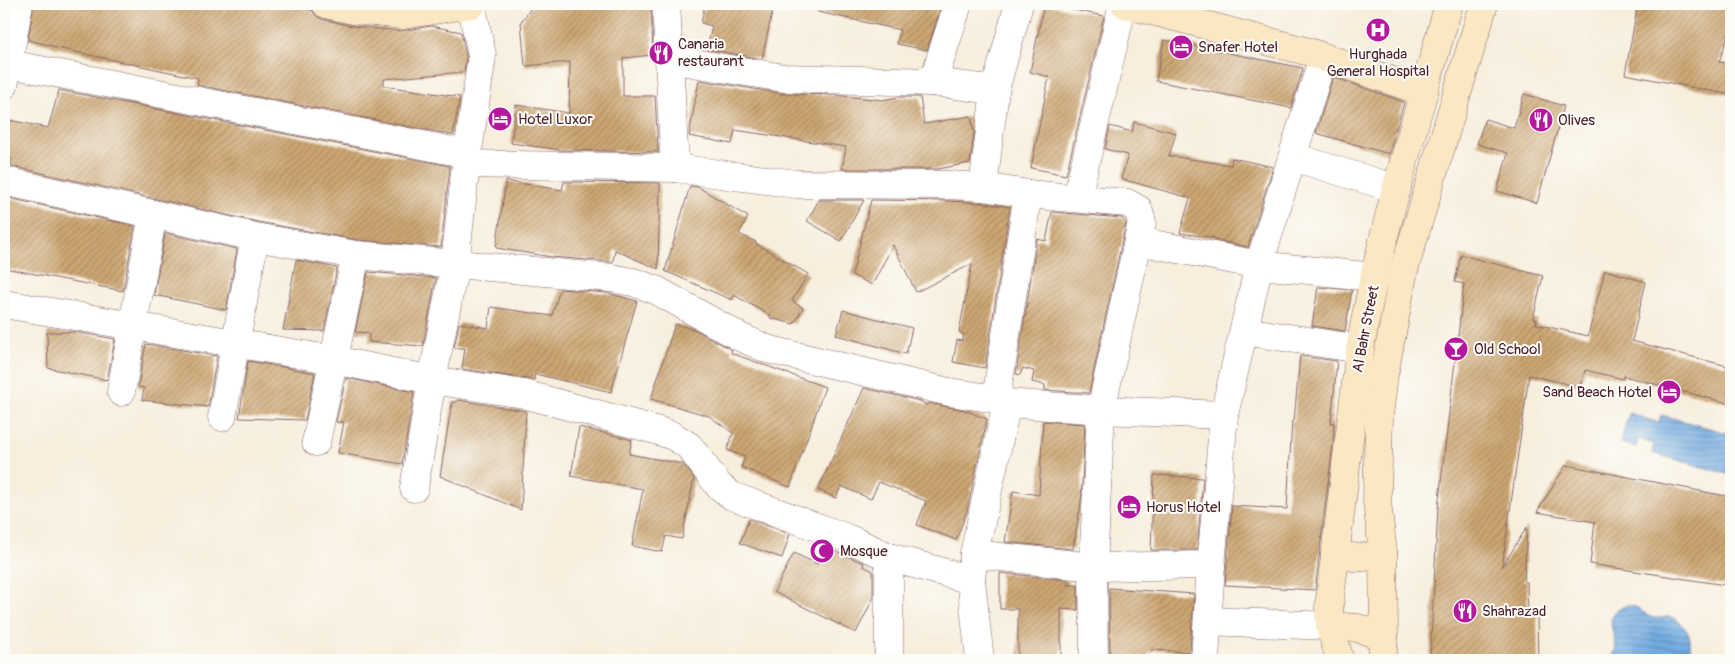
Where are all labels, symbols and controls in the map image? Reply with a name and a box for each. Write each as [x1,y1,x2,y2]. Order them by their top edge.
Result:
hospital icon: Hurghada General Hospital [1365,17,1391,43]
hotel icon: Snafer Hotel [1168,34,1194,60]
place label: Canaria restaurant [678,35,745,71]
place label: Snafer Hotel [1198,38,1278,57]
restaurant icon: Canaria restaurant [648,40,674,66]
place label: Hurghada General Hospital [1327,45,1429,81]
hotel icon: Hotel Luxor [487,106,513,132]
restaurant icon: Olives [1528,107,1554,133]
place label: Hotel Luxor [518,110,593,129]
place label: Olives [1558,111,1595,130]
street label: Al Bahr Street [1348,283,1384,374]
bar icon: Old School [1443,336,1469,362]
place label: Old School [1474,340,1541,359]
hotel icon: Sand Beach Hotel [1656,379,1682,405]
place label: Sand Beach Hotel [1542,383,1652,402]
hotel icon: Horus Hotel [1116,494,1142,520]
place label: Horus Hotel [1146,498,1221,517]
mosque icon: Mosque [809,538,835,564]
place label: Mosque [840,542,888,561]
restaurant icon: Shahrazad [1452,598,1478,624]
place label: Shahrazad [1482,602,1546,621]

